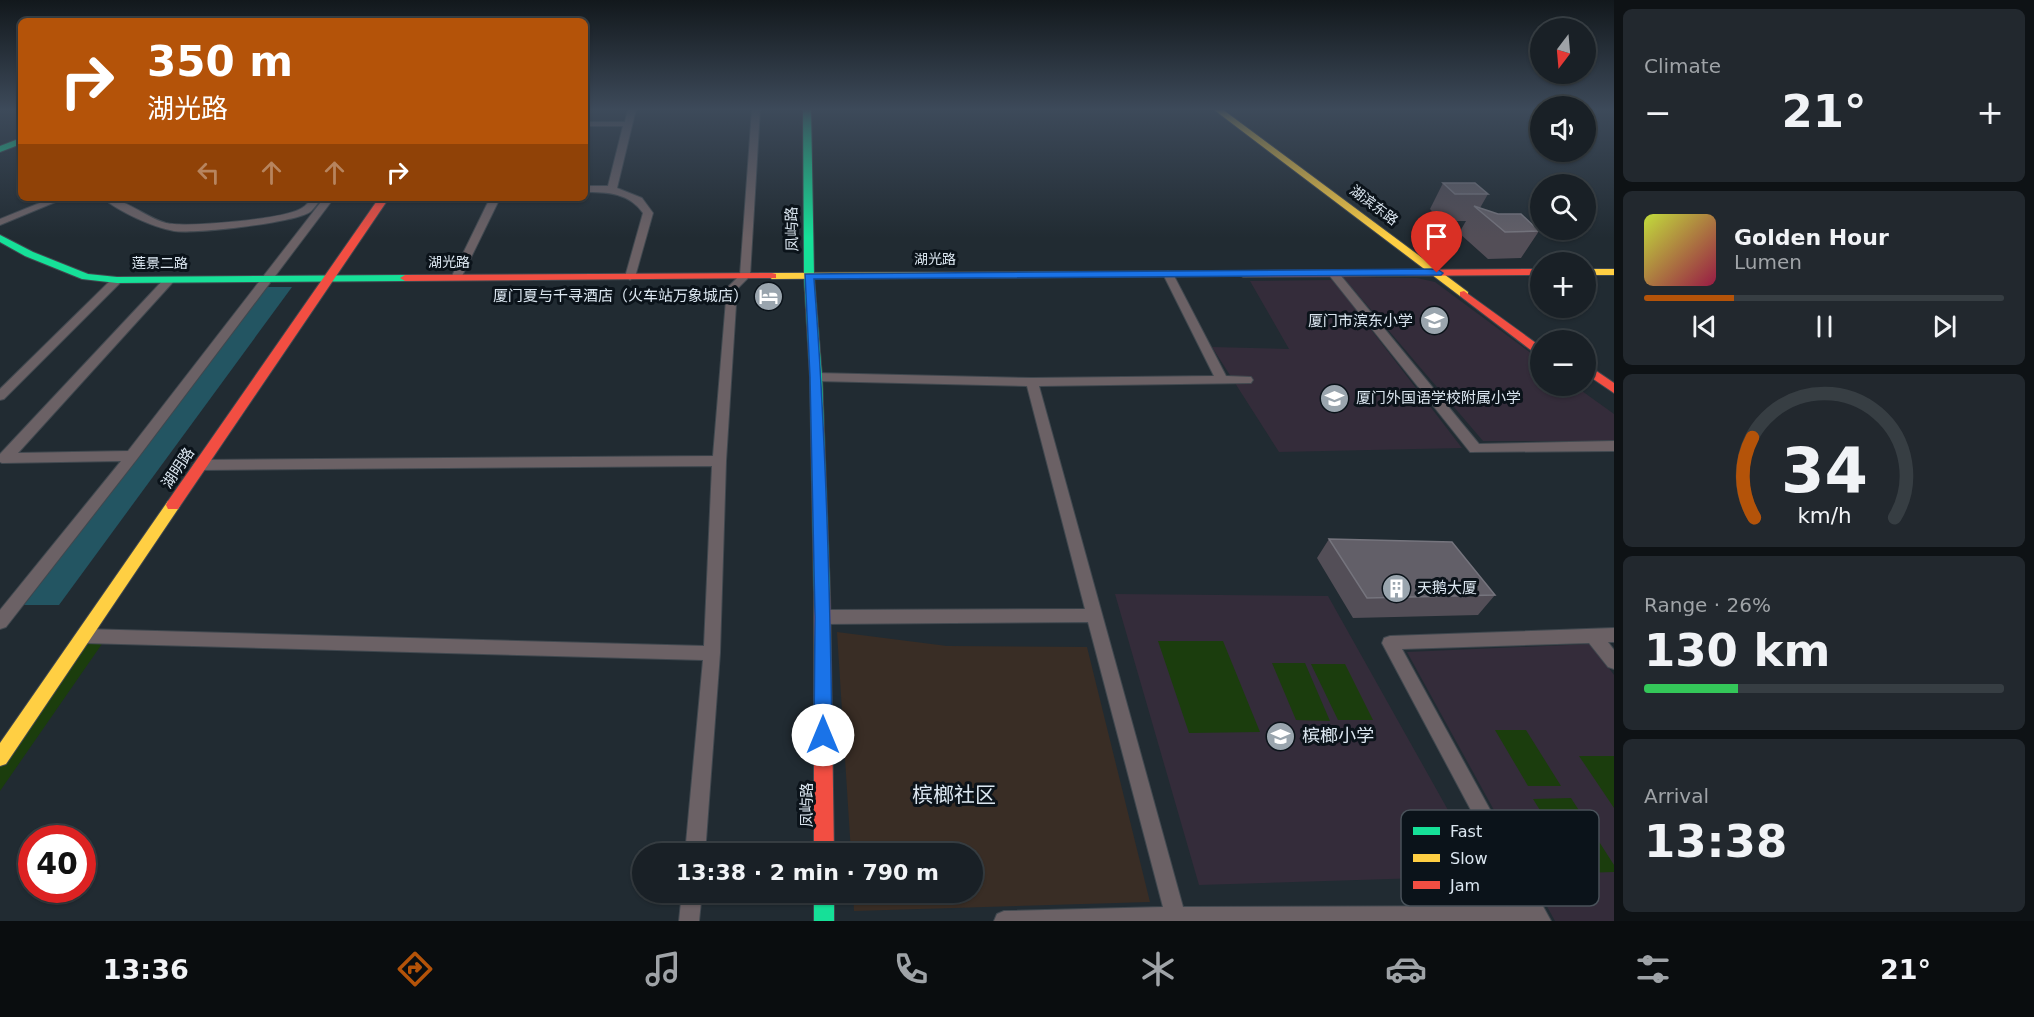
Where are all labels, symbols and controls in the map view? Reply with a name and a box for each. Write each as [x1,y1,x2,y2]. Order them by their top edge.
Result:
north arrow [1530,18,1596,84]
map controls [1530,18,1596,396]
text: 350 m [147,37,293,86]
icon: right [48,42,126,120]
text: Climate [1644,54,1721,78]
text: 21° [1781,85,1867,138]
text: 湖光路 [147,93,228,124]
text: − [1644,93,1672,132]
text: + [1976,93,2004,132]
button: sound [1530,96,1596,162]
icon: left [192,156,225,189]
icon: ahead [255,156,288,189]
icon: ahead [318,156,351,189]
icon: right [381,156,414,189]
button: search [1530,174,1596,240]
street label: 湖滨东路 [1347,182,1401,228]
street label: 凤屿路 [783,206,801,252]
pin [1411,211,1462,273]
icon: arrive [1420,220,1453,253]
text: Golden Hour [1734,225,1889,250]
text: Lumen [1734,250,1802,274]
street label: 湖光路 [914,251,956,267]
button: + [1530,252,1596,318]
street label: 湖光路 [428,254,470,270]
street label: 莲景二路 [132,255,188,271]
hotel icon: 厦门夏与千寻酒店（火车站万象城店） [753,280,785,312]
place label: 厦门夏与千寻酒店（火车站万象城店） [493,287,748,305]
school or university icon: 厦门市滨东小学 [1418,305,1450,337]
icon: previous [1688,310,1721,343]
icon: pause [1808,310,1841,343]
icon: next [1928,310,1961,343]
place label: 厦门市滨东小学 [1308,312,1413,330]
button: − [1530,330,1596,396]
school or university icon: 厦门外国语学校附属小学 [1319,382,1351,414]
place label: 厦门外国语学校附属小学 [1356,389,1521,407]
text: 34 [1781,434,1867,507]
street label: 湖明路 [158,444,198,492]
text: km/h [1797,503,1851,528]
building icon: 天鹅大厦 [1380,572,1412,604]
place label: 天鹅大厦 [1417,579,1477,597]
text: Range · 26% [1644,593,1771,617]
text: 130 km [1644,624,1830,677]
position arrow [791,703,855,767]
school or university icon: 槟榔小学 [1265,720,1297,752]
place label: 槟榔小学 [1302,725,1374,746]
street label: 凤屿路 [798,782,816,828]
district label: 槟榔社区 [912,783,996,807]
text: Arrival [1644,784,1709,808]
legend [1401,810,1599,906]
text: 13:38 [1644,815,1787,868]
text: Fast [1450,822,1482,841]
speed limit sign: 40 [18,825,96,903]
text: Slow [1450,849,1487,868]
text: 13:38 · 2 min · 790 m [676,860,939,885]
text: Jam [1449,876,1480,895]
icon: directions [394,948,436,990]
icon: music [642,948,684,990]
icon: phone [890,948,932,990]
icon: climate [1137,948,1179,990]
icon: car [1385,948,1427,990]
icon: filters [1632,948,1674,990]
text: 13:36 [103,954,189,985]
text: 21° [1880,954,1931,985]

